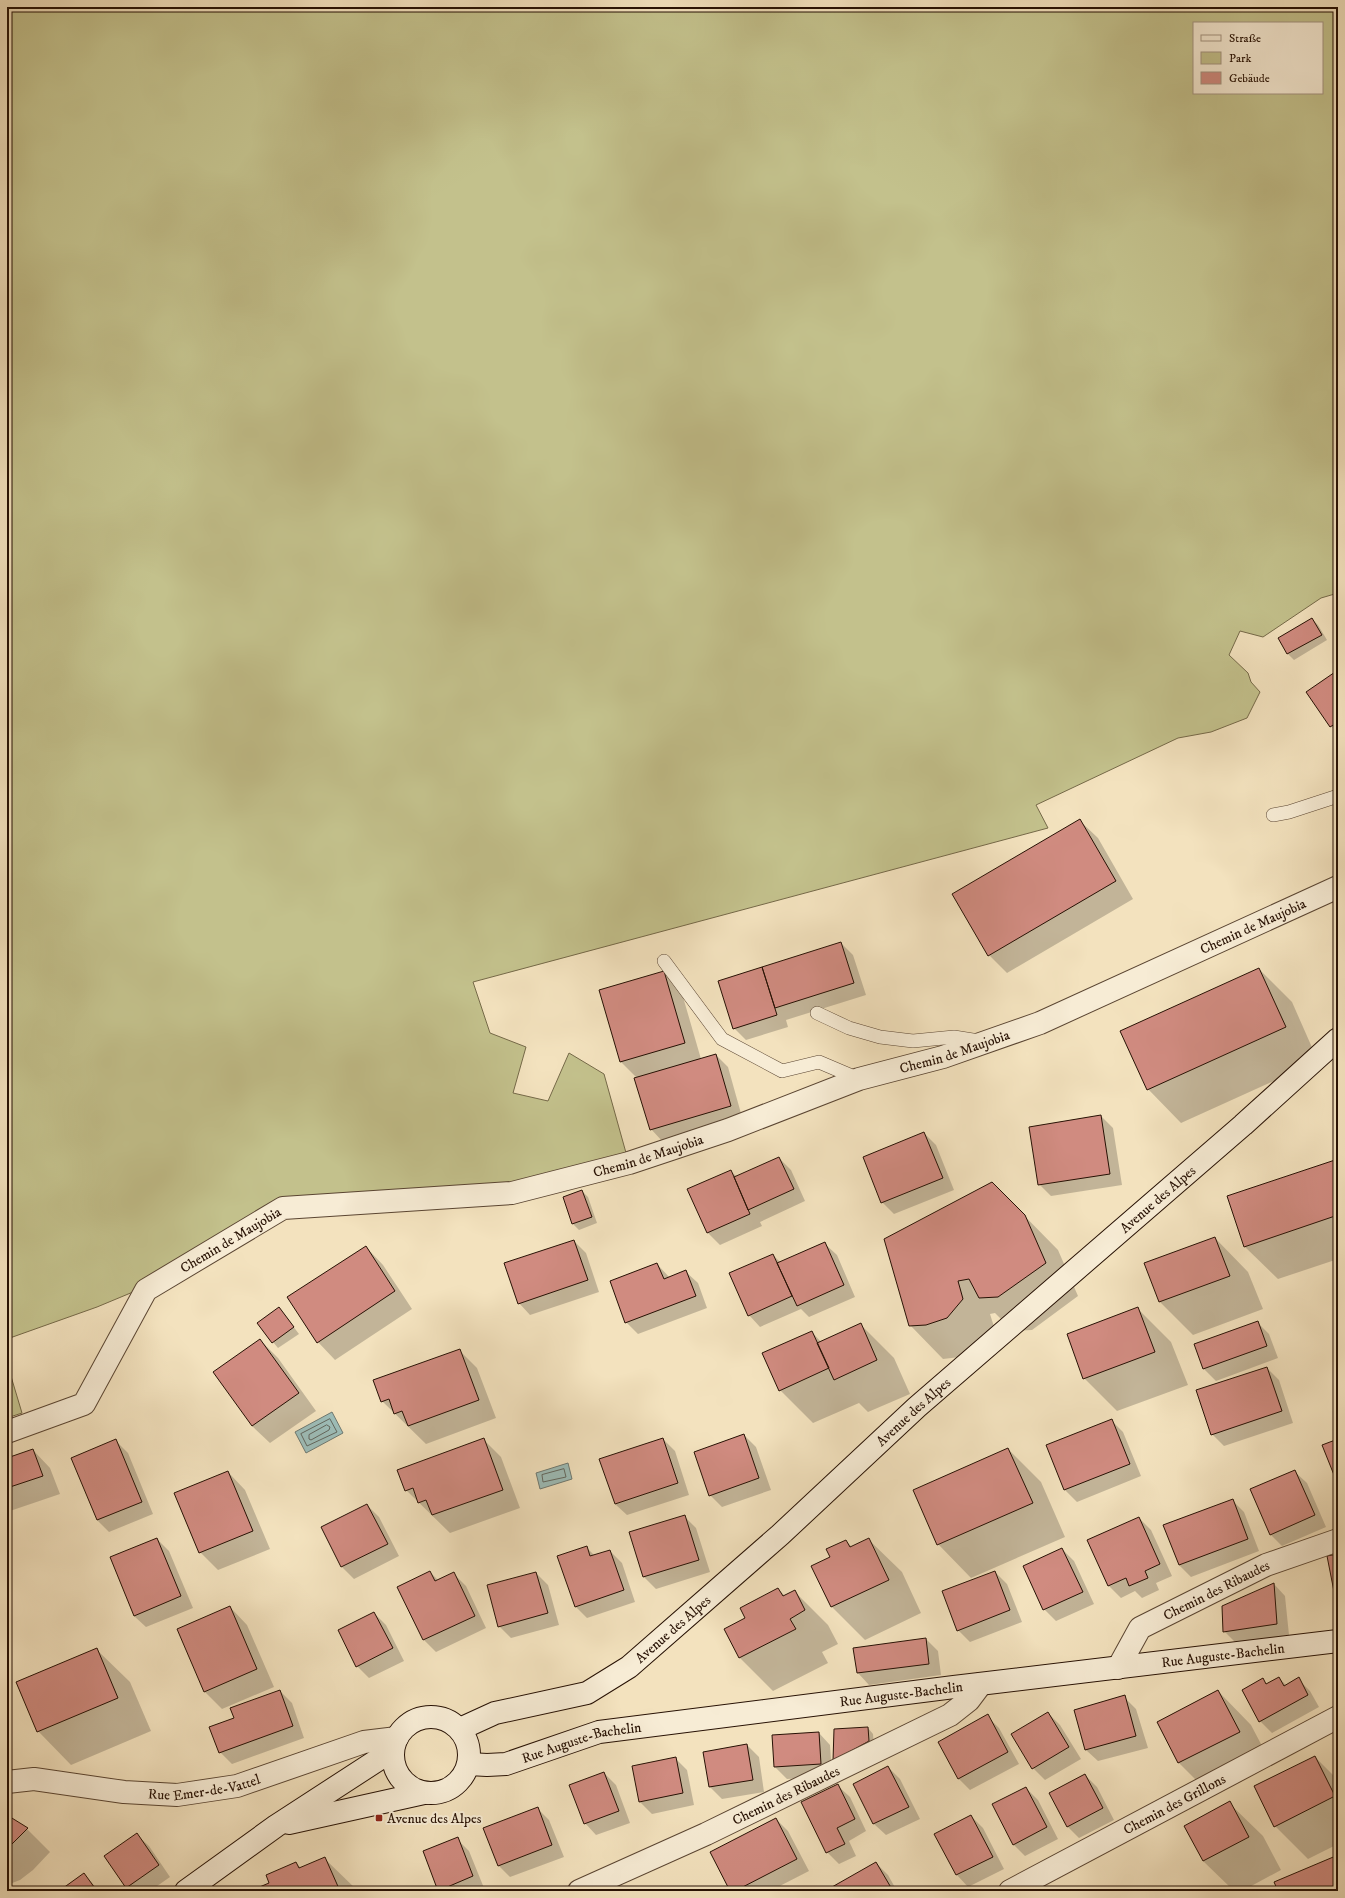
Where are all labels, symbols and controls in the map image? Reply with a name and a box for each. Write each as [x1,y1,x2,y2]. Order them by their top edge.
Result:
legend [1193,22,1323,94]
text: Straße [1229,31,1261,46]
text: Park [1229,51,1251,66]
text: Gebäude [1229,71,1270,86]
street label: Chemin de Maujobia [1197,895,1309,959]
street label: Chemin de Maujobia [898,1026,1012,1078]
street label: Chemin de Maujobia [591,1131,706,1182]
street label: Avenue des Alpes [1116,1162,1200,1238]
street label: Chemin de Maujobia [177,1203,285,1278]
street label: Avenue des Alpes [873,1374,955,1451]
street label: Chemin des Ribaudes [1160,1556,1272,1625]
street label: Avenue des Alpes [632,1591,715,1667]
street label: Rue Auguste-Bachelin [1160,1639,1286,1672]
street label: Rue Auguste-Bachelin [839,1678,965,1711]
street label: Rue Auguste-Bachelin [519,1719,643,1768]
street label: Chemin des Ribaudes [730,1762,843,1830]
street label: Rue Emer-de-Vattel [148,1770,264,1805]
street label: Chemin des Grillons [1121,1770,1229,1839]
place label: Avenue des Alpes [387,1810,482,1828]
marker: Avenue des Alpes [374,1813,384,1823]

